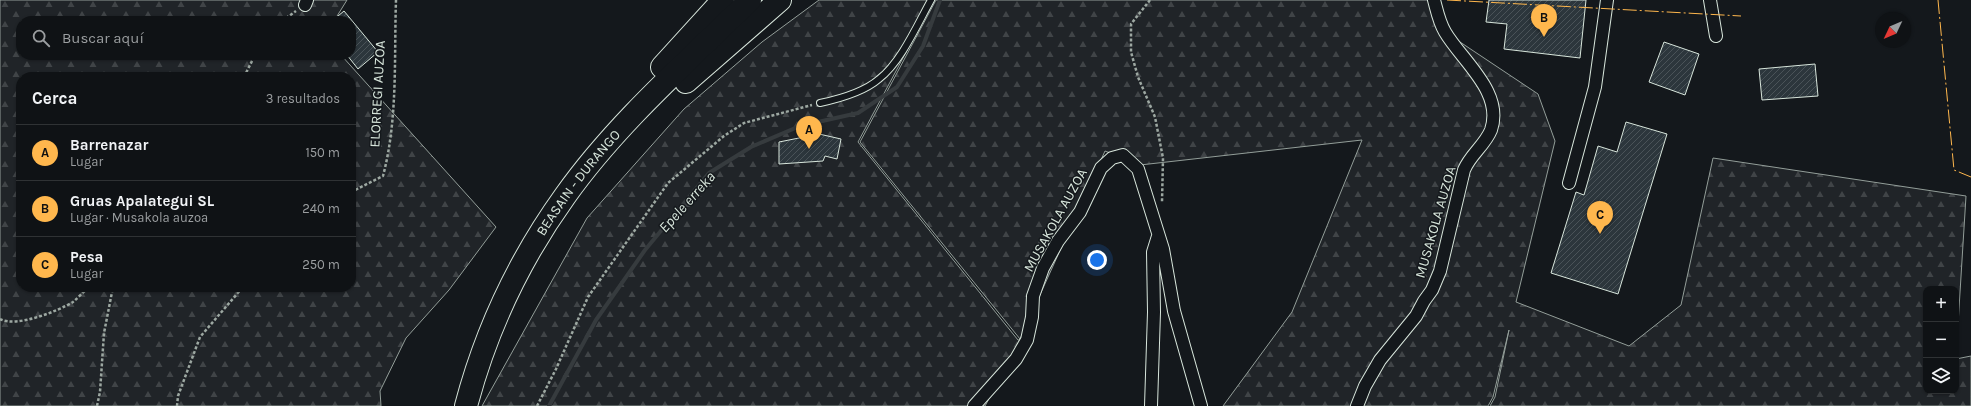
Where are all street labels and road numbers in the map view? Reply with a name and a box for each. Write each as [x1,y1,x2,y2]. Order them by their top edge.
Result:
street label: ELORREGI AUZOA [366,40,389,148]
street label: BEASAIN - DURANGO [533,126,624,239]
street label: MUSAKOLA AUZOA [1411,164,1460,280]
street label: MUSAKOLA AUZOA [1020,166,1091,275]

